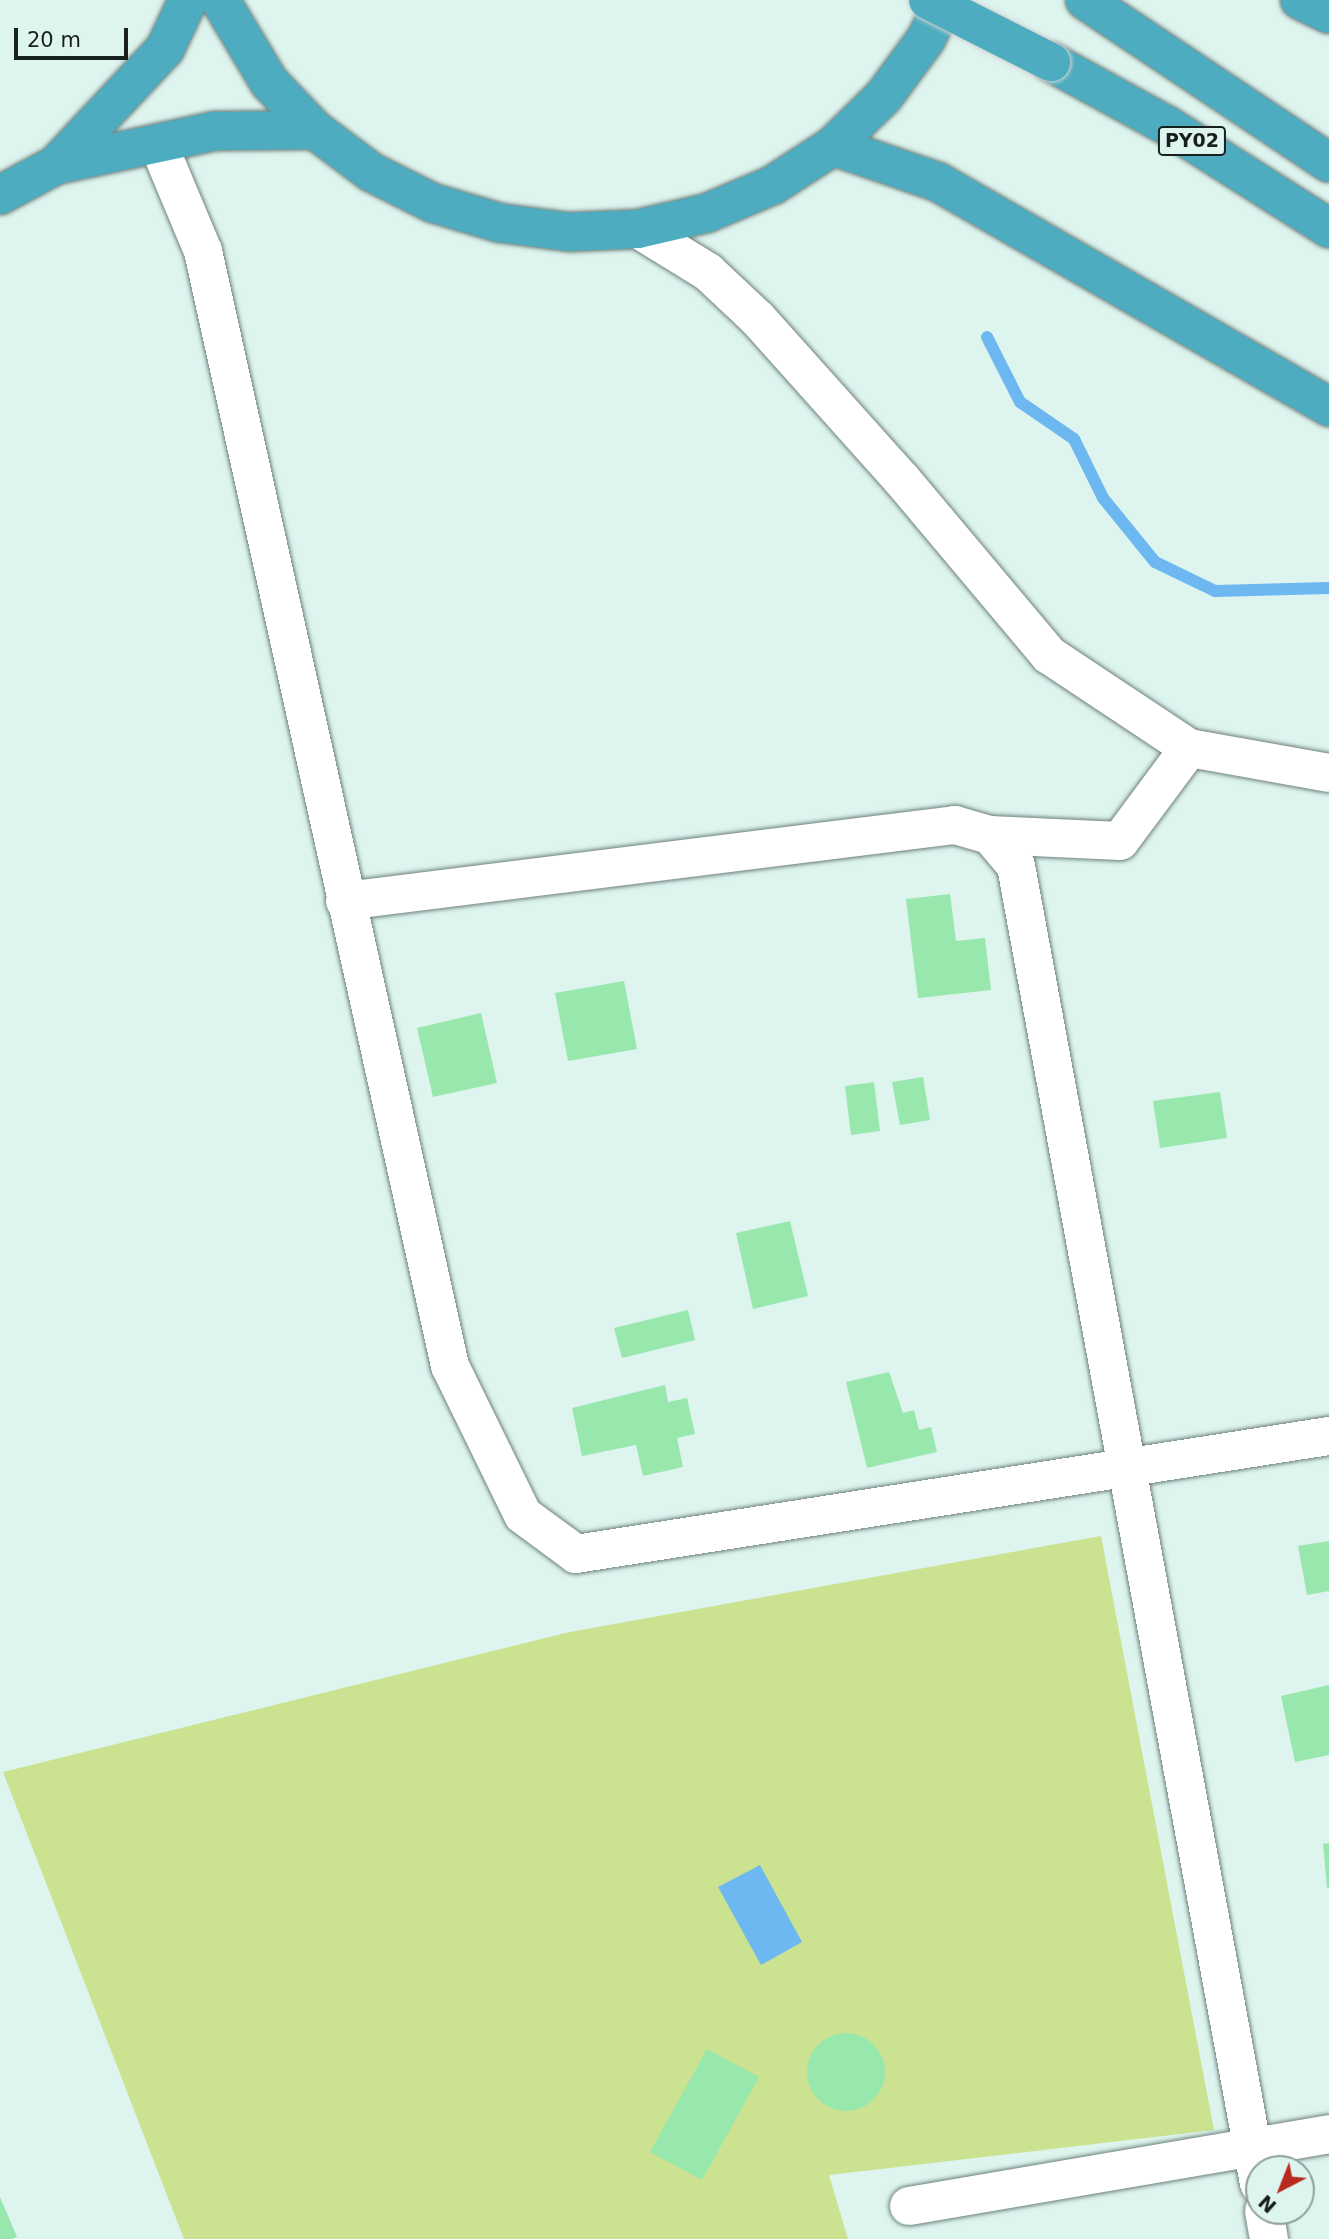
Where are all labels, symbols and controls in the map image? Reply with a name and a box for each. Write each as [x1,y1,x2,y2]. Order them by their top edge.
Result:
scale bar [18,14,131,58]
text: 20 m [27,28,81,52]
road number: PY02 [1157,125,1227,156]
north arrow [1245,2155,1315,2225]
text: N [1254,2191,1281,2218]

